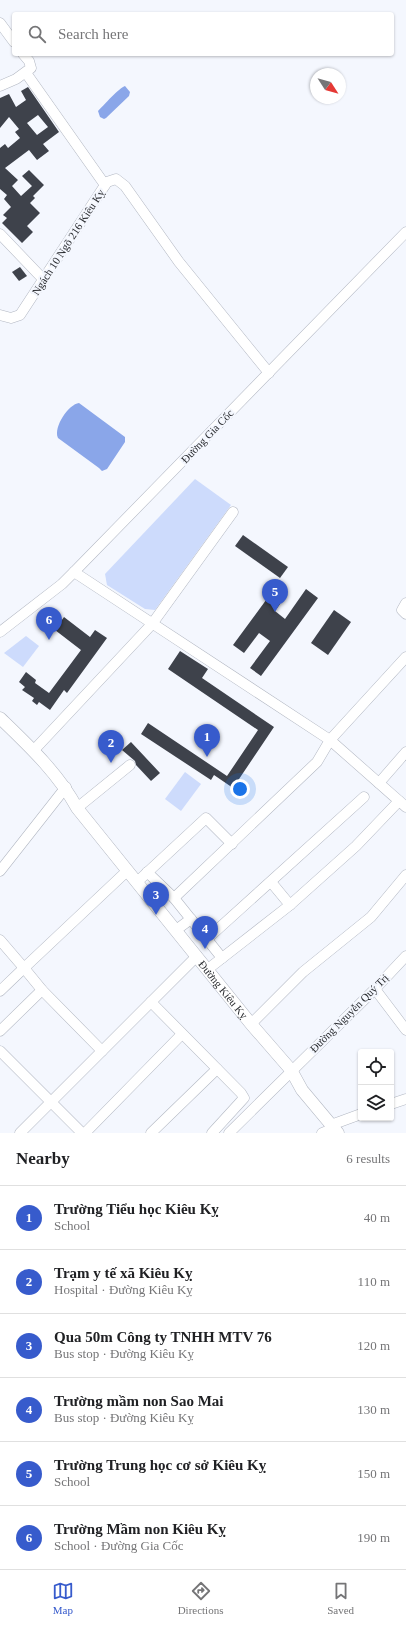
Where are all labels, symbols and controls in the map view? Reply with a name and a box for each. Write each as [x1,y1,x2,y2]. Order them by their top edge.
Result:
search box [12,12,394,56]
icon: search [26,23,48,45]
text: Search here [58,26,128,42]
north arrow [310,68,346,104]
street label: Ngách 10 Ngõ 216 Kiêu Kỵ [29,186,107,297]
street label: Đường Gia Cốc [178,407,236,465]
pin: 5 [262,579,288,612]
pin: 6 [36,607,62,640]
pin: 1 [194,724,220,757]
pin: 2 [98,730,124,763]
your location [230,779,250,799]
pin: 3 [143,882,169,915]
pin: 4 [192,916,218,949]
street label: Đường Kiêu Kỵ [196,958,251,1021]
street label: Đường Nguyễn Quý Trị [307,971,391,1055]
map controls [358,1049,394,1121]
button: locate [358,1049,394,1085]
button: layers [358,1085,394,1121]
text: Nearby [16,1149,70,1168]
text: 6 results [346,1151,390,1166]
text: Trường Tiểu học Kiêu Kỵ [54,1201,219,1217]
text: 1 [26,1210,32,1225]
text: 40 m [364,1210,390,1225]
text: School [54,1218,90,1233]
text: Trạm y tế xã Kiêu Kỵ [54,1265,192,1281]
text: 2 [26,1274,32,1289]
text: 110 m [358,1274,390,1289]
text: Hospital · Đường Kiêu Kỵ [54,1282,193,1297]
text: Qua 50m Công ty TNHH MTV 76 [54,1329,272,1345]
text: 3 [26,1338,32,1353]
text: 120 m [357,1338,390,1353]
text: Bus stop · Đường Kiêu Kỵ [54,1346,194,1361]
text: Trường mầm non Sao Mai [54,1393,224,1409]
text: 4 [26,1402,32,1417]
text: 130 m [357,1402,390,1417]
text: Bus stop · Đường Kiêu Kỵ [54,1410,194,1425]
text: Trường Trung học cơ sở Kiêu Kỵ [54,1457,266,1473]
text: 5 [26,1466,32,1481]
text: 150 m [357,1466,390,1481]
text: School [54,1474,90,1489]
text: Trường Mầm non Kiêu Kỵ [54,1521,226,1537]
text: 6 [26,1530,32,1545]
text: 190 m [357,1530,390,1545]
text: School · Đường Gia Cốc [54,1538,183,1553]
tab: Map [52,1580,74,1616]
tab: Directions [178,1580,223,1616]
tab: Saved [327,1580,354,1616]

